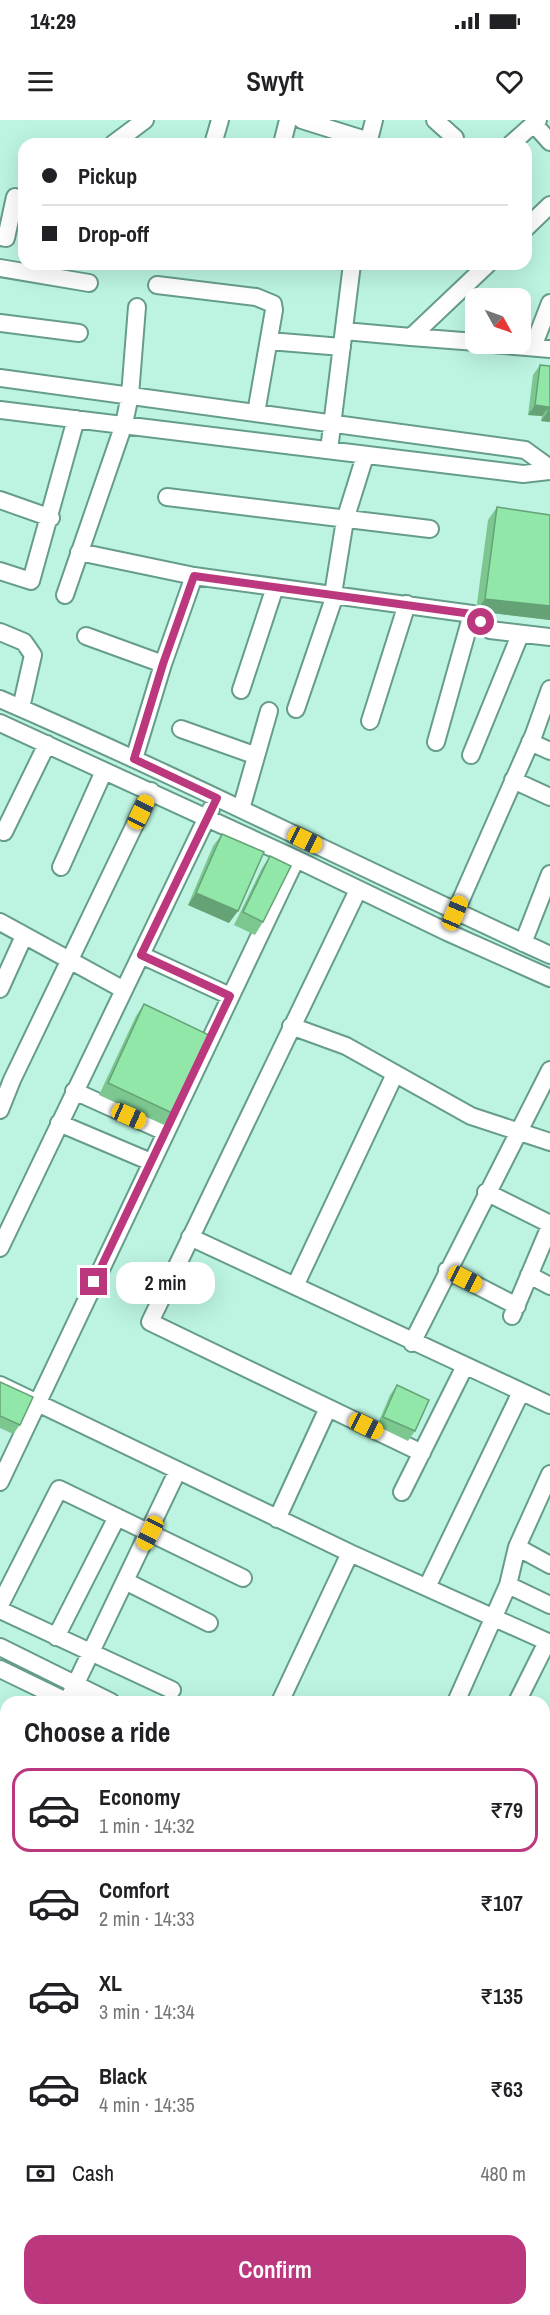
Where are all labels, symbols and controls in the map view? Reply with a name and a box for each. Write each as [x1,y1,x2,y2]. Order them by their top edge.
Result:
text: 14:29 [30,6,76,36]
text: Swyft [246,63,304,99]
icon: menu [24,65,57,98]
icon: heart [493,65,526,98]
text: Pickup [78,161,137,191]
text: Drop-off [78,219,149,249]
north arrow [465,288,531,354]
map controls [465,288,531,354]
route start [467,608,494,635]
car [125,792,157,832]
car [285,824,325,856]
car [440,893,470,933]
car [109,1100,149,1132]
callout: 2 min [115,1261,214,1303]
car [445,1263,485,1295]
route end [80,1268,107,1295]
text: 2 min [144,1269,187,1296]
car [346,1410,386,1442]
car [134,1513,166,1553]
text: Choose a ride [24,1714,170,1750]
text: Economy [99,1782,180,1812]
icon: car [27,1783,81,1837]
text: ₹79 [490,1795,523,1825]
text: 1 min · 14:32 [99,1812,195,1839]
text: Comfort [99,1875,169,1905]
icon: car [27,1876,81,1930]
text: ₹107 [480,1888,523,1918]
text: 2 min · 14:33 [99,1905,195,1932]
text: XL [99,1968,122,1998]
icon: car [27,1969,81,2023]
text: ₹135 [480,1981,523,2011]
text: 3 min · 14:34 [99,1998,195,2025]
text: Black [99,2061,147,2091]
icon: car [27,2062,81,2116]
text: ₹63 [490,2074,523,2104]
text: 4 min · 14:35 [99,2091,195,2118]
icon: cash [24,2157,57,2190]
text: Cash [72,2158,114,2188]
text: 480 m [480,2160,526,2187]
button: Confirm [24,2235,526,2304]

